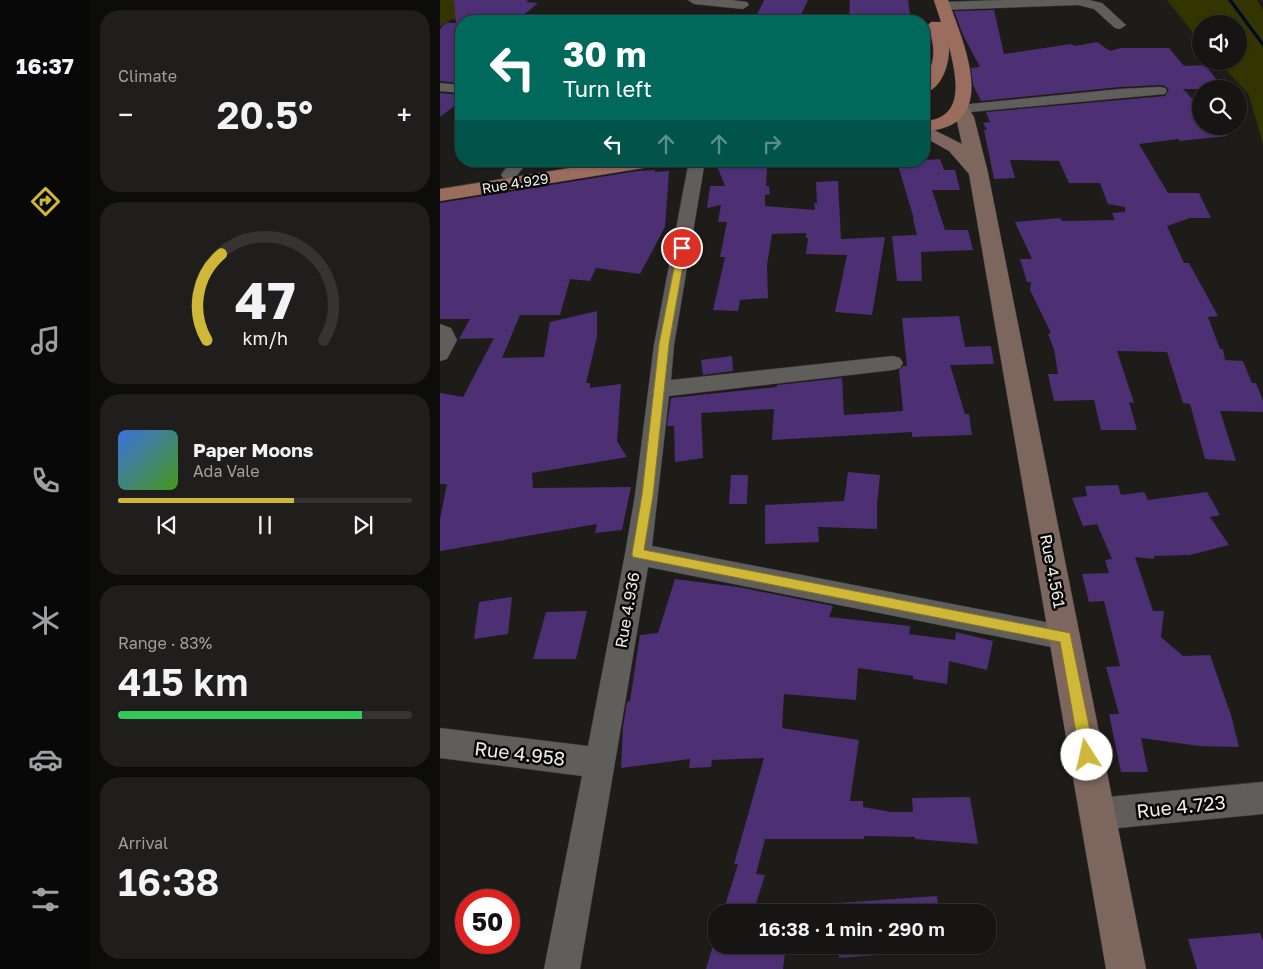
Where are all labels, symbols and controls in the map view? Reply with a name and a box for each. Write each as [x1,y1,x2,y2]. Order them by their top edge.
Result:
map controls [1192,15,1247,135]
button: sound [1192,15,1247,70]
text: 30 m [563,33,646,75]
icon: left [480,35,545,100]
text: 16:37 [16,52,74,79]
text: Climate [118,66,177,86]
text: Turn left [563,75,652,102]
button: search [1192,80,1247,135]
text: 20.5° [217,92,313,137]
text: − [118,98,133,131]
text: + [397,98,412,131]
icon: left [599,130,627,158]
icon: ahead [652,130,680,158]
icon: ahead [705,130,733,158]
icon: right [758,130,786,158]
street label: Rue 4.929 [481,169,549,197]
icon: directions [28,184,63,219]
pin [661,227,703,269]
icon: arrive [668,234,696,262]
text: 47 [235,268,295,330]
icon: music [28,323,63,358]
text: km/h [242,327,288,349]
text: Paper Moons [193,438,313,461]
text: Ada Vale [193,461,259,481]
icon: phone [28,463,63,498]
icon: previous [153,511,181,539]
icon: pause [251,511,279,539]
icon: next [349,511,377,539]
street label: Rue 4.561 [1036,532,1070,610]
street label: Rue 4.936 [610,570,644,650]
icon: climate [28,603,63,638]
text: Range · 83% [118,633,212,653]
text: 415 km [118,659,248,704]
position arrow [1060,728,1112,780]
street label: Rue 4.958 [473,736,567,770]
icon: car [28,742,63,777]
street label: Rue 4.723 [1135,790,1227,822]
text: Arrival [118,833,168,853]
text: 16:38 [118,859,220,904]
icon: filters [28,882,63,917]
speed limit sign: 50 [455,889,520,954]
text: 16:38 · 1 min · 290 m [759,917,945,940]

